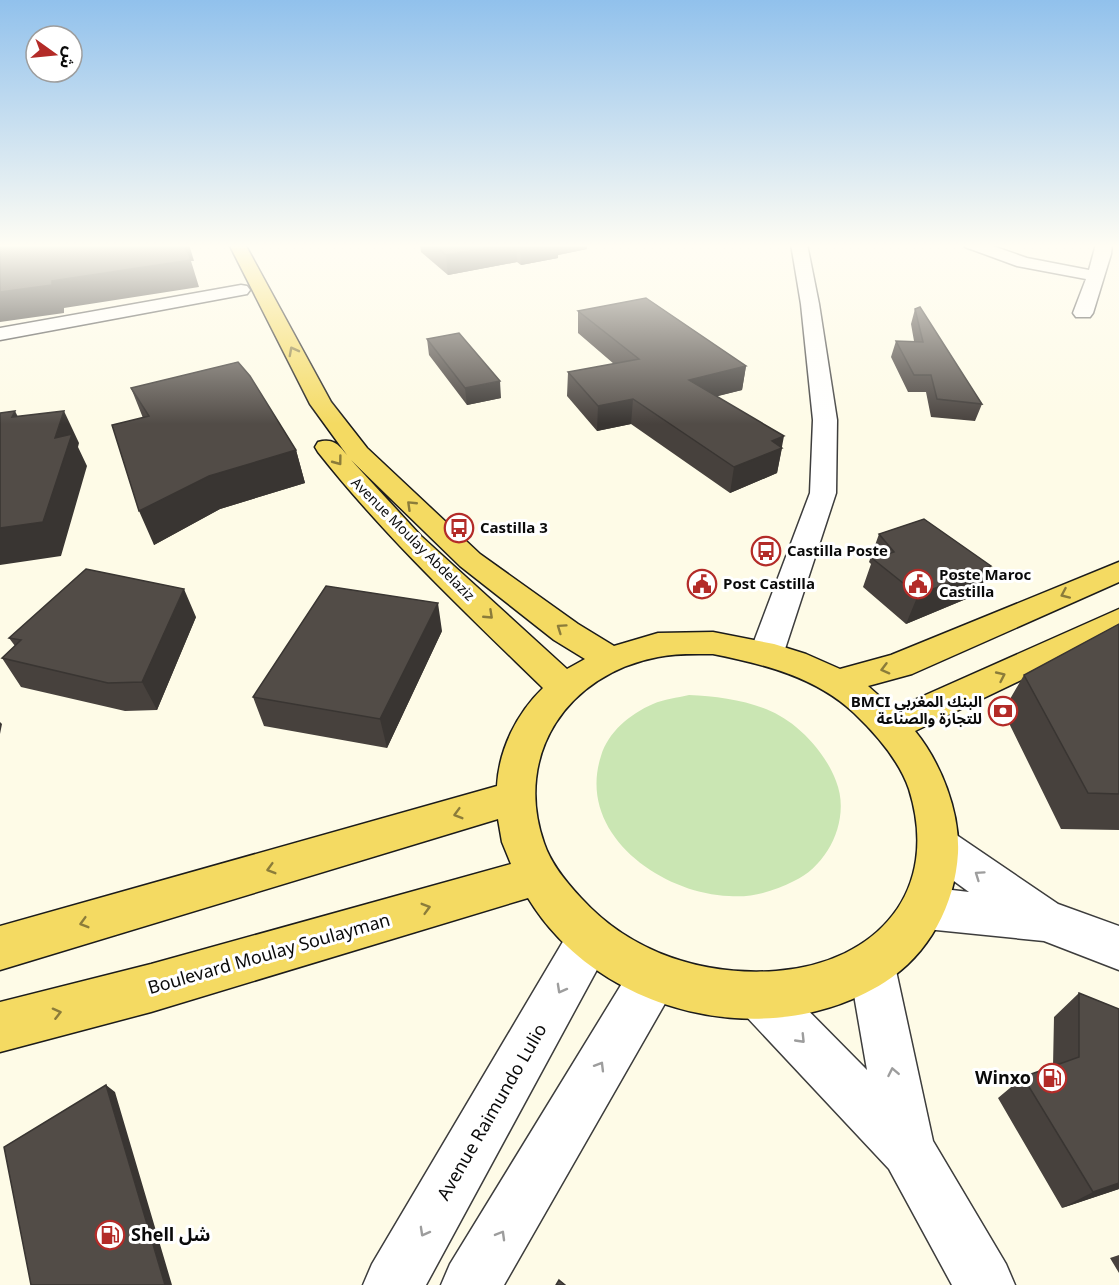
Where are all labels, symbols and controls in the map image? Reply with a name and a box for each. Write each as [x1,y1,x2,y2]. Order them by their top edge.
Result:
north arrow [24,24,84,84]
text: ش [48,43,87,73]
one-way arrow [289,347,300,358]
one-way arrow [331,454,342,465]
street label: Avenue Moulay Abdelaziz [343,470,482,609]
one-way arrow [407,501,418,512]
bus stop icon: Castilla 3 [443,512,475,544]
place label: Castilla 3 [480,512,548,544]
bus stop icon: Castilla Poste [750,535,782,567]
place label: Castilla Poste [787,535,888,567]
place label: Poste Maroc Castilla [939,559,1031,608]
public building icon: Post Castilla [686,568,718,600]
place label: Post Castilla [723,568,815,600]
public building icon: Poste Maroc Castilla [902,568,934,600]
one-way arrow [1061,587,1072,599]
one-way arrow [481,608,492,619]
one-way arrow [557,624,568,635]
one-way arrow [880,661,890,674]
one-way arrow [995,671,1006,683]
place label: BMCI البنك المغربي للتجارة والصناعة [851,686,982,735]
bank icon: BMCI البنك المغربي للتجارة والصناعة [987,695,1019,727]
one-way arrow [453,807,463,820]
one-way arrow [266,862,277,874]
one-way arrow [975,871,986,882]
street label: Boulevard Moulay Soulayman [143,901,395,1007]
one-way arrow [420,903,431,915]
one-way arrow [79,916,90,928]
one-way arrow [557,983,569,993]
one-way arrow [51,1007,61,1020]
street label: Avenue Raimundo Lulio [425,1016,559,1208]
one-way arrow [794,1032,805,1043]
place label: Winxo [975,1059,1031,1097]
one-way arrow [592,1062,604,1073]
fuel station icon: Winxo [1036,1062,1068,1094]
one-way arrow [887,1067,900,1077]
place label: Shell شل [131,1216,210,1254]
fuel station icon: Shell شل [94,1219,126,1251]
one-way arrow [420,1225,431,1236]
one-way arrow [493,1230,505,1241]

